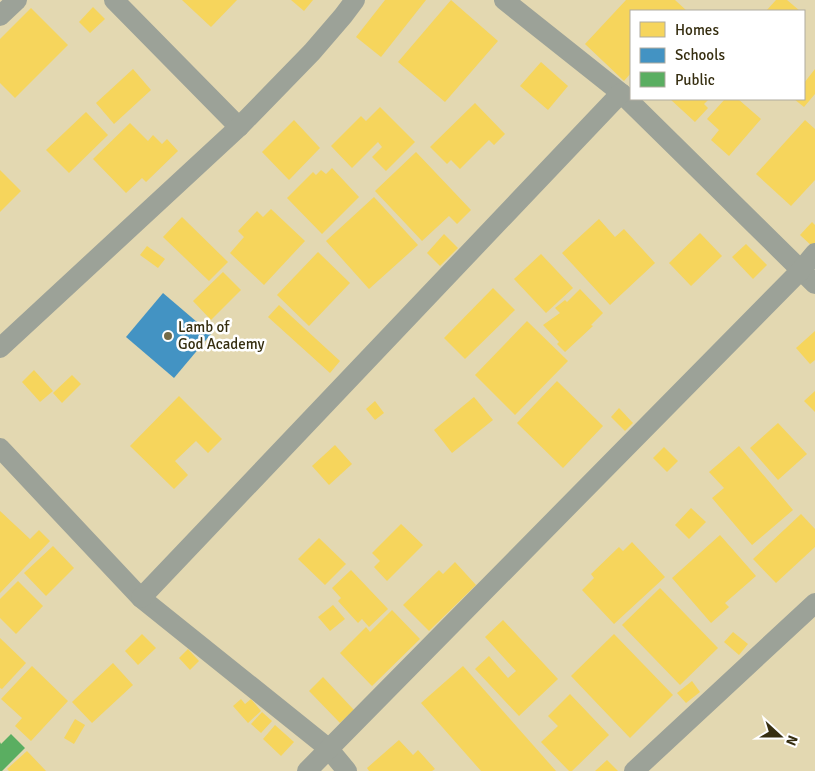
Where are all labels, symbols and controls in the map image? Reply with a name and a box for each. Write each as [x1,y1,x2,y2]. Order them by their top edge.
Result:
legend [630,10,805,100]
text: Homes [675,21,719,39]
text: Schools [675,46,726,64]
text: Public [675,71,715,89]
place label: Lamb of God Academy [178,318,265,353]
marker: Lamb of God Academy [162,330,174,342]
north arrow [755,711,805,761]
text: N [782,733,801,748]

